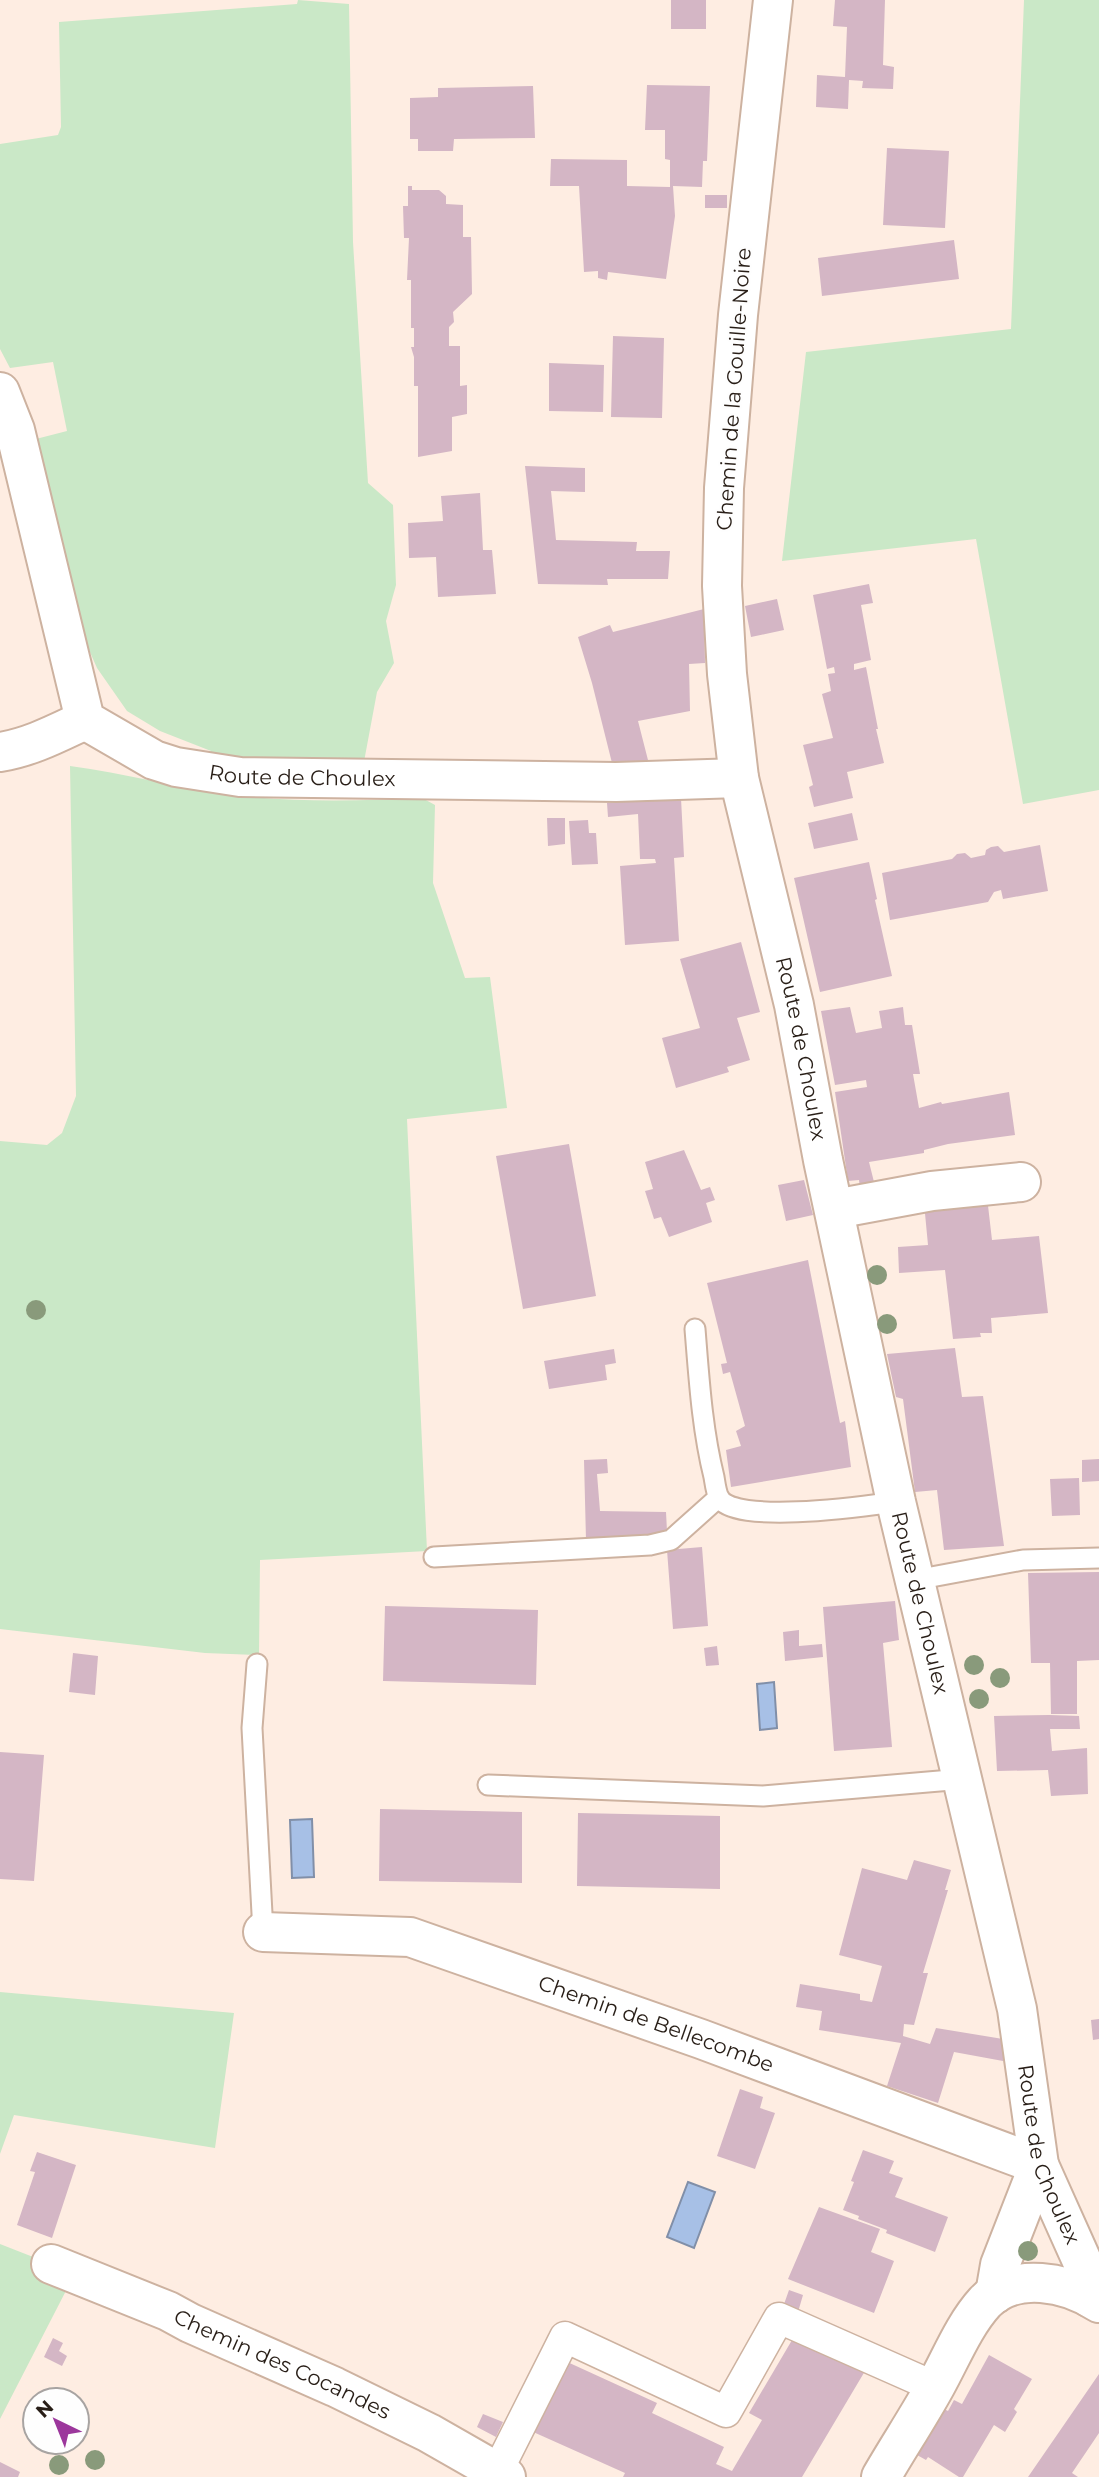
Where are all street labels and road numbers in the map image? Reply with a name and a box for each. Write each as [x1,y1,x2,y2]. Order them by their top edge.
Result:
street label: Chemin de la Gouille-Noire [711,247,756,531]
street label: Route de Choulex [207,759,396,791]
street label: Route de Choulex [771,954,832,1142]
street label: Route de Choulex [887,1509,954,1697]
street label: Chemin de Bellecombe [535,1970,777,2077]
street label: Route de Choulex [1013,2063,1086,2248]
street label: Chemin des Cocandes [169,2304,395,2424]

